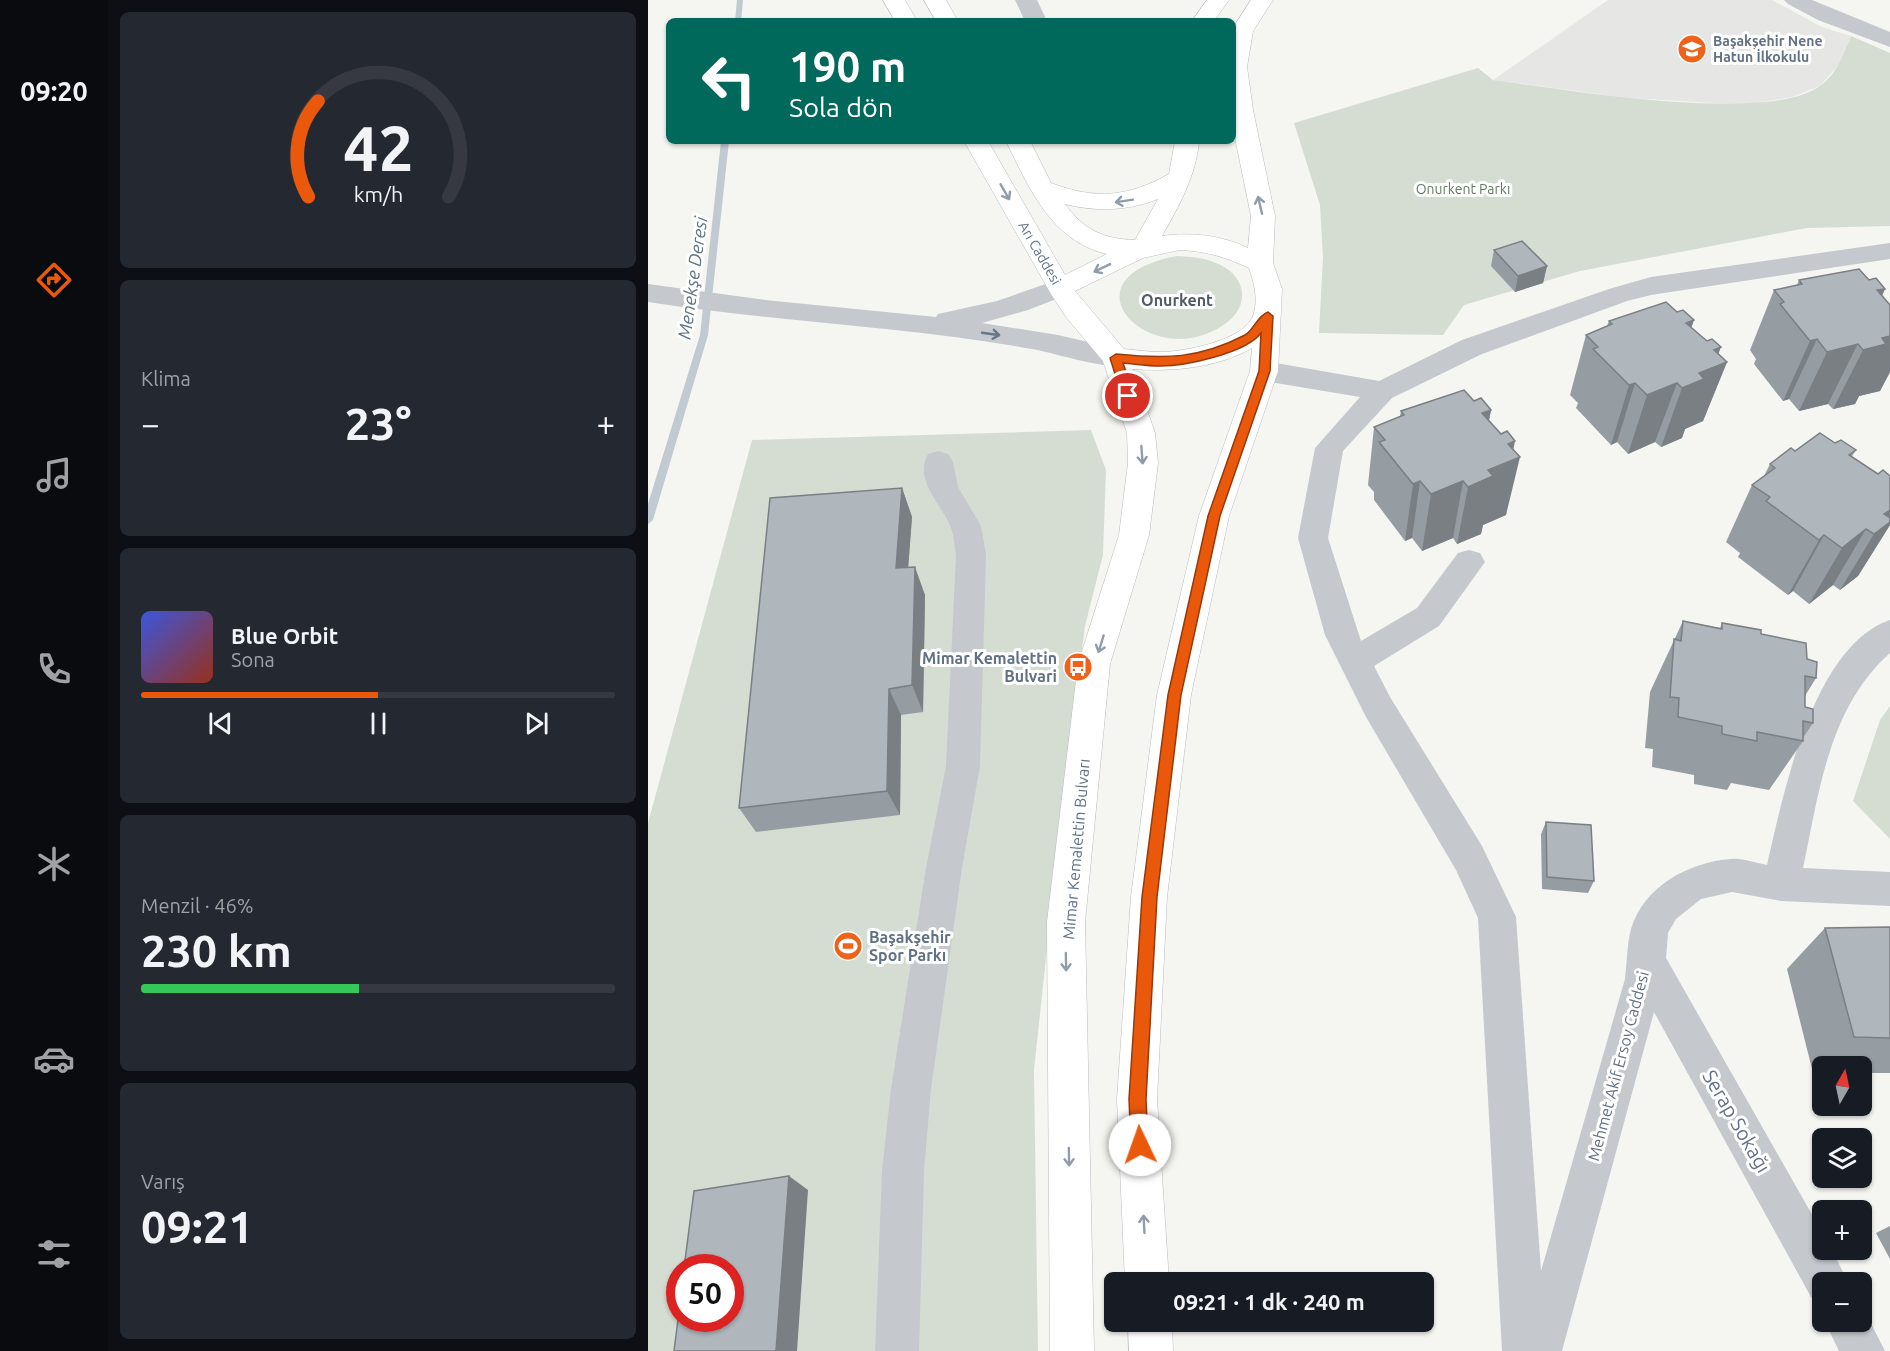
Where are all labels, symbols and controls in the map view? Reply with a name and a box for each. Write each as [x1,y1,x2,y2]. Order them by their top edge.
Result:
school or university icon: Başakşehir Nene Hatun İlkokulu [1676,33,1708,65]
place label: Başakşehir Nene Hatun İlkokulu [1713,33,1823,65]
icon: left [690,42,768,120]
text: 190 m [789,43,906,90]
text: 09:20 [20,76,88,106]
text: Sola dön [789,92,893,122]
text: 42 [343,113,413,183]
park label: Onurkent Parkı [1416,181,1510,197]
text: km/h [353,182,403,206]
one-way arrow [999,183,1011,200]
one-way arrow [1115,195,1134,206]
one-way arrow [1254,196,1266,215]
water label: Menekşe Deresi [674,215,711,340]
street label: Arı Caddesi [1015,219,1065,287]
icon: directions [33,259,75,301]
one-way arrow [1093,263,1111,275]
district label: Onurkent [1141,291,1213,309]
one-way arrow [981,329,1001,340]
text: Klima [141,367,191,390]
pin [1102,370,1153,421]
icon: arrive [1111,379,1144,412]
text: 23° [345,398,411,449]
text: − [141,405,160,442]
text: + [596,405,615,442]
one-way arrow [1137,444,1148,464]
icon: music [33,454,75,496]
text: Blue Orbit [231,623,338,648]
one-way arrow [1095,634,1106,653]
icon: phone [33,648,75,690]
text: Sona [231,648,275,671]
place label: Mimar Kemalettin Bulvari [922,649,1057,685]
bus stop icon: Mimar Kemalettin Bulvari [1062,651,1094,683]
icon: previous [204,707,237,740]
icon: pause [362,707,395,740]
icon: next [520,707,553,740]
street label: Mimar Kemalettin Bulvarı [1059,758,1093,940]
icon: climate [33,843,75,885]
text: Menzil · 46% [141,894,254,917]
text: 230 km [141,925,292,976]
place label: Başakşehir Spor Parkı [869,928,951,964]
sports icon: Başakşehir Spor Parkı [832,930,864,962]
one-way arrow [1061,952,1072,972]
street label: Mehmet Akif Ersoy Caddesi [1584,969,1652,1163]
icon: car [33,1038,75,1080]
north arrow [1812,1056,1872,1116]
map controls [1812,1056,1872,1332]
street label: Serap Sokağı [1698,1066,1776,1176]
position arrow [1108,1113,1172,1177]
button: layers [1812,1128,1872,1188]
one-way arrow [1063,1147,1075,1167]
text: Varış [141,1170,185,1193]
button: + [1812,1200,1872,1260]
text: 09:21 [141,1201,254,1252]
one-way arrow [1139,1215,1150,1235]
icon: filters [33,1233,75,1275]
speed limit sign: 50 [666,1254,744,1332]
button: − [1812,1272,1872,1332]
text: 09:21 · 1 dk · 240 m [1173,1289,1365,1314]

